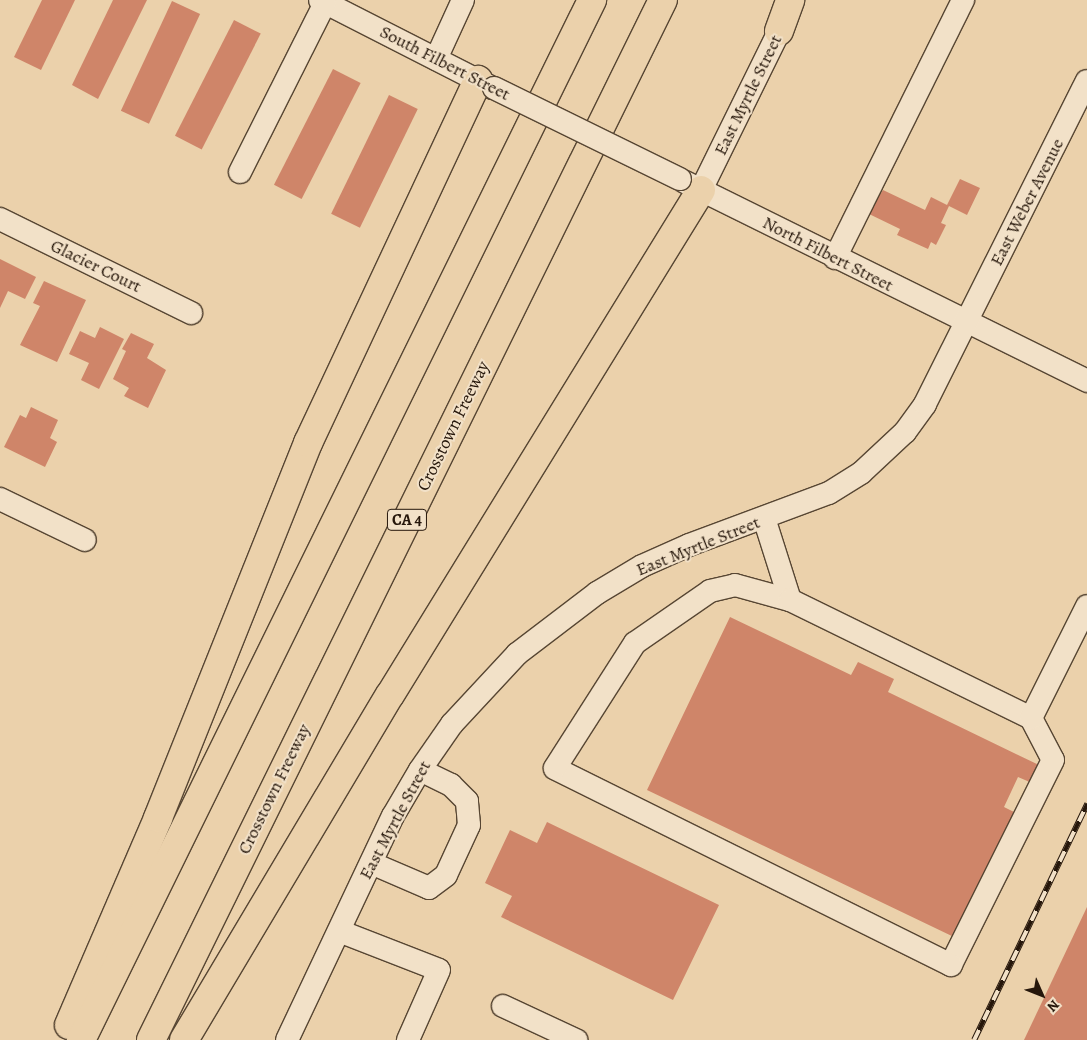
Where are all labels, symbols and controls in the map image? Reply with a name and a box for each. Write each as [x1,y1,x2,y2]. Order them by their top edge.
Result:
street label: South Filbert Street [376,21,514,105]
street label: East Myrtle Street [709,31,787,159]
street label: East Weber Avenue [986,135,1068,269]
street label: North Filbert Street [759,212,897,296]
street label: Glacier Court [47,235,145,297]
street label: Crosstown Freeway [412,357,494,495]
road number: CA 4 [386,506,428,534]
street label: East Myrtle Street [633,511,763,581]
street label: Crosstown Freeway [233,720,315,858]
street label: East Myrtle Street [355,757,435,883]
north arrow [1017,970,1067,1020]
text: N [1043,995,1064,1016]

